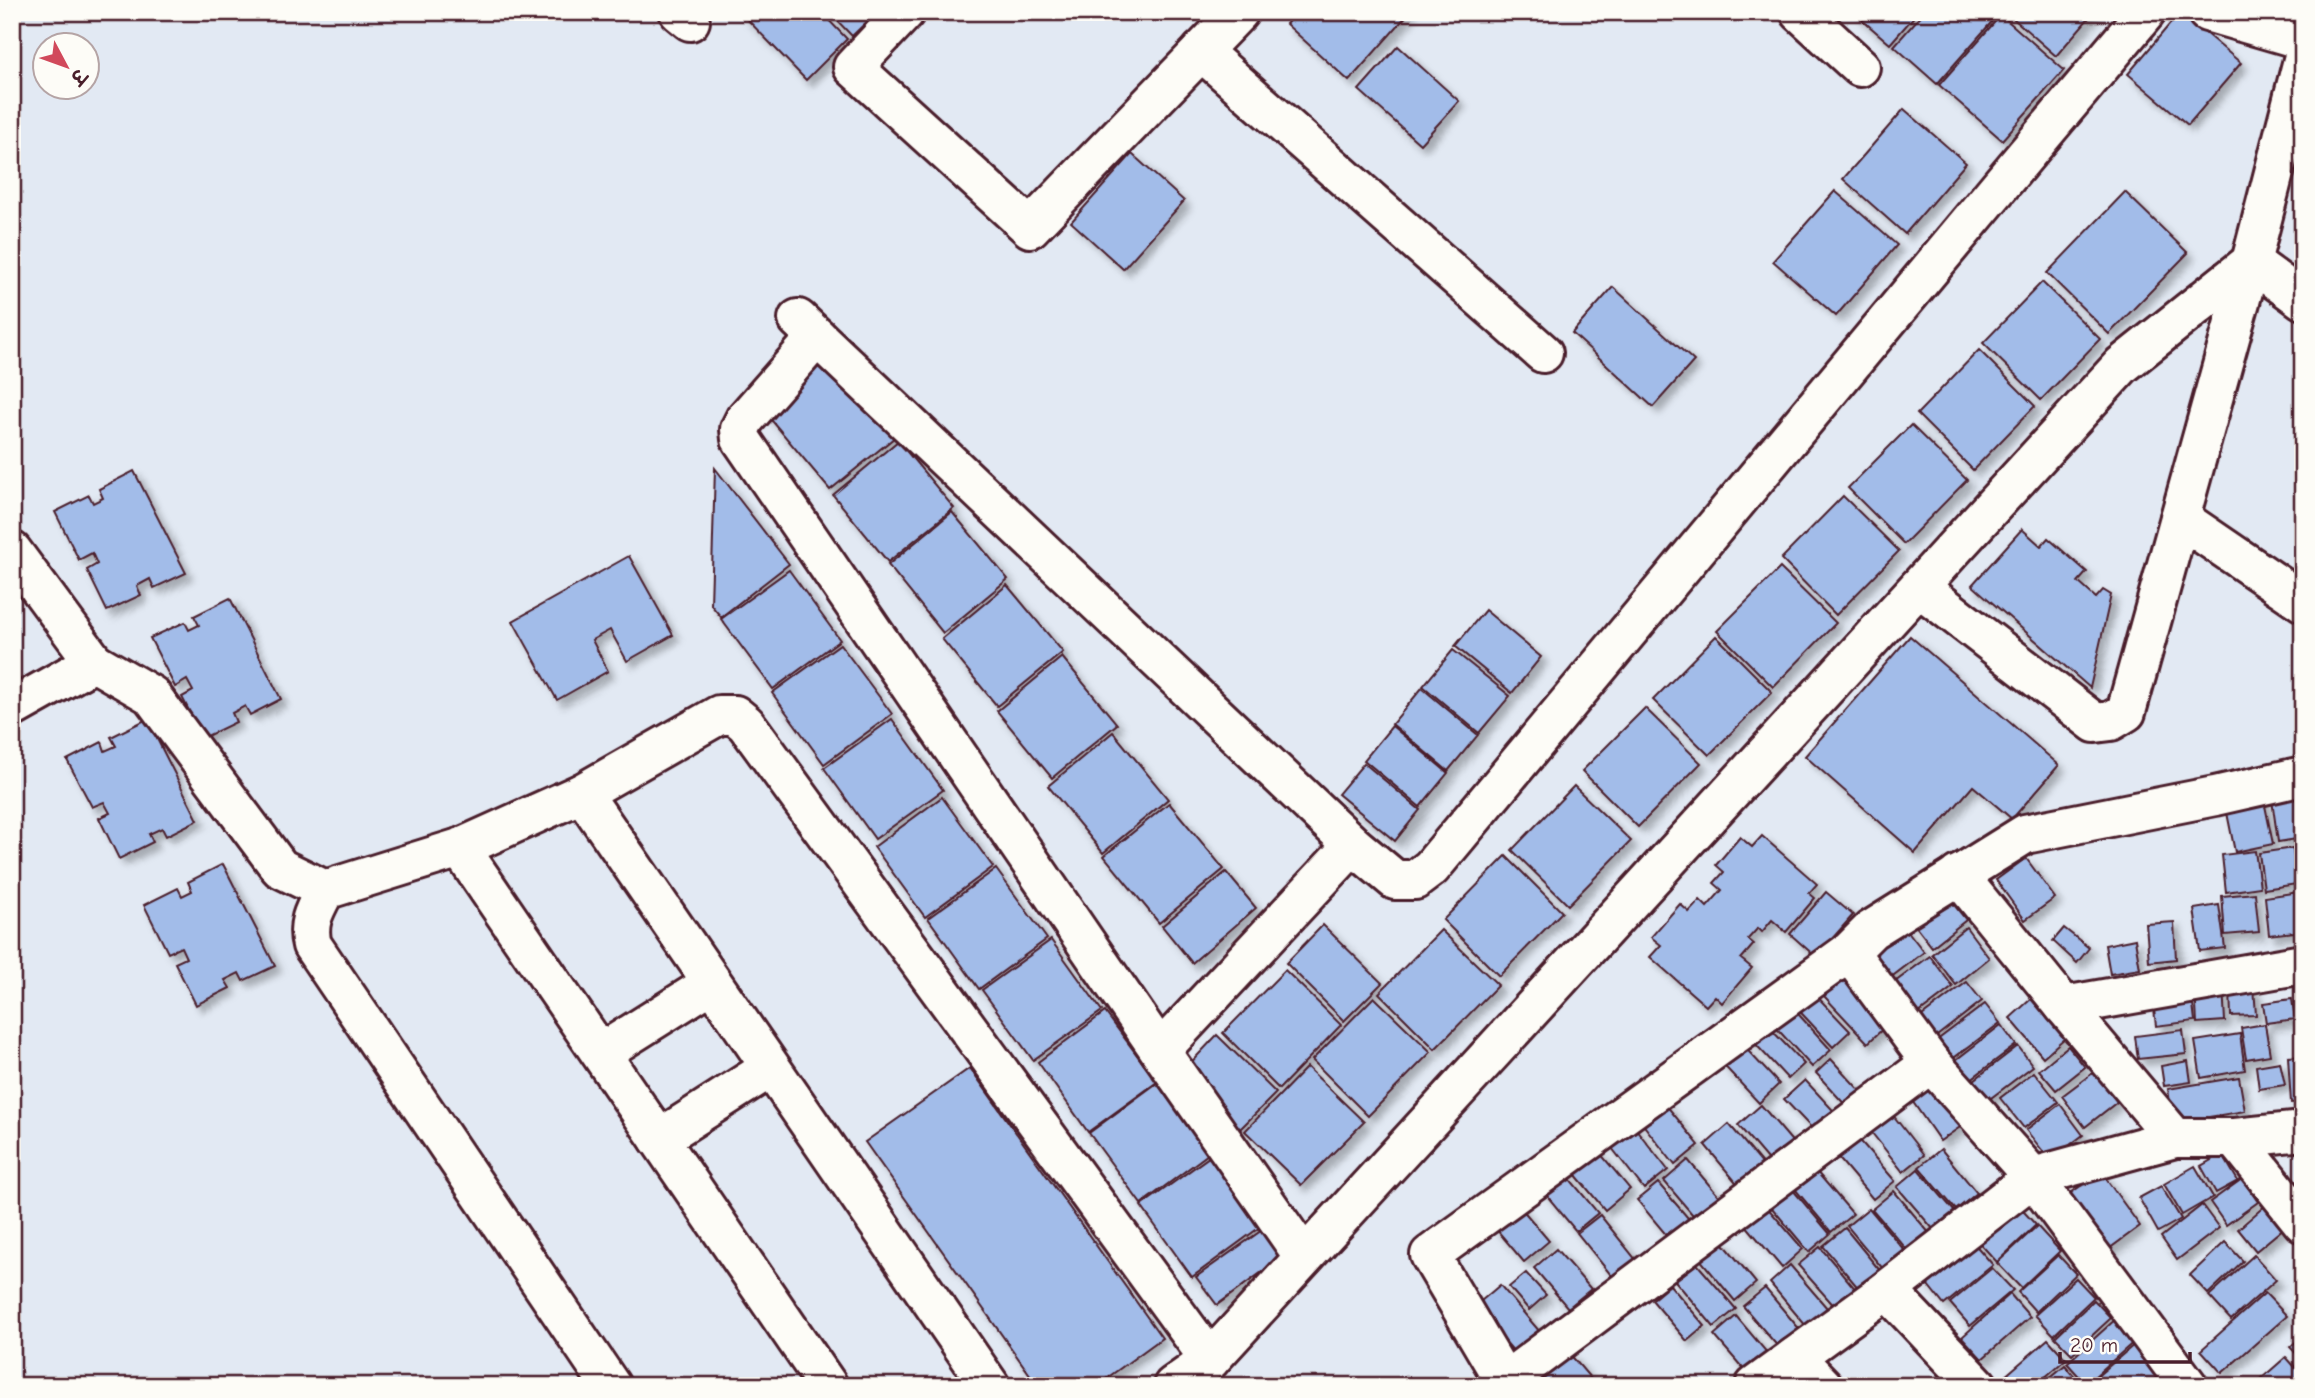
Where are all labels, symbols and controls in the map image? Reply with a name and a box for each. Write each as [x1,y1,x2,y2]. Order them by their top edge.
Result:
north arrow [32,32,102,102]
text: उ [64,63,92,90]
scale bar [2060,1321,2189,1365]
text: 20 m [2070,1333,2118,1357]

